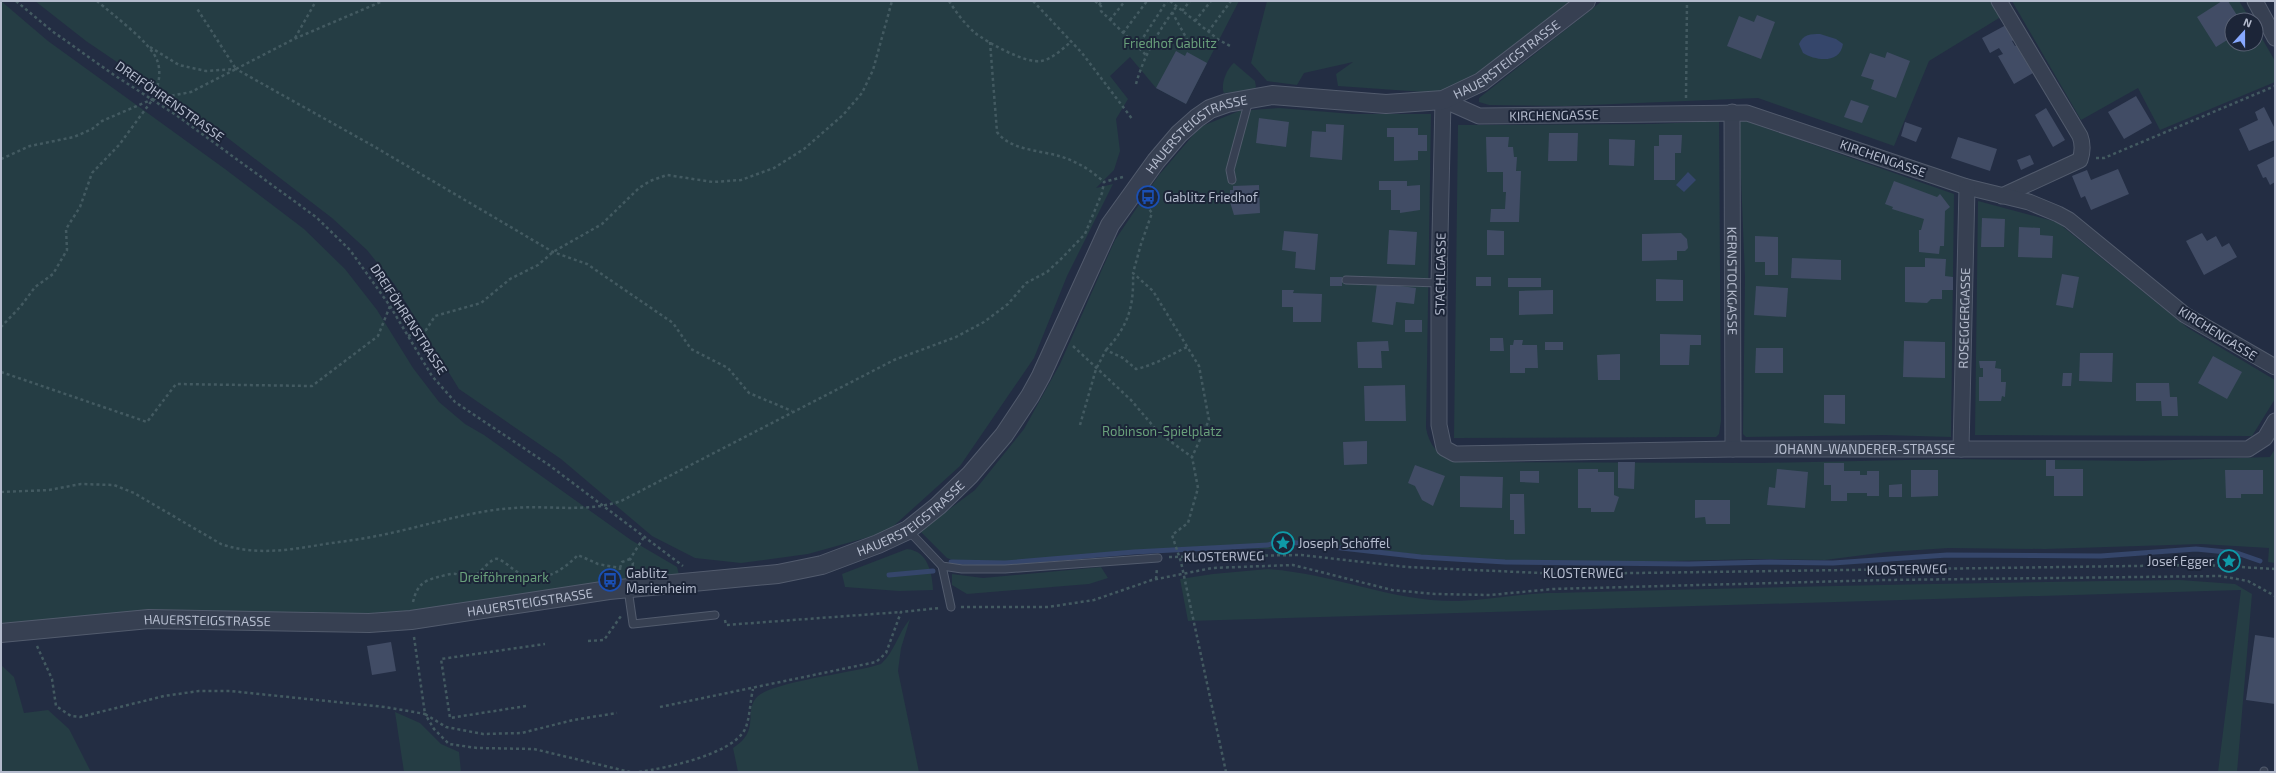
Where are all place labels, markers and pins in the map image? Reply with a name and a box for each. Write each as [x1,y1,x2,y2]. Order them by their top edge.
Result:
bus stop icon: Gablitz Friedhof [1135,184,1161,210]
place label: Gablitz Friedhof [1164,189,1259,205]
place icon: Joseph Schöffel [1270,530,1296,556]
place label: Joseph Schöffel [1298,535,1390,551]
place icon: Josef Egger [2216,548,2242,574]
place label: Josef Egger [2147,553,2214,569]
place label: Gablitz Marienheim [626,565,697,596]
bus stop icon: Gablitz Marienheim [597,567,623,593]

